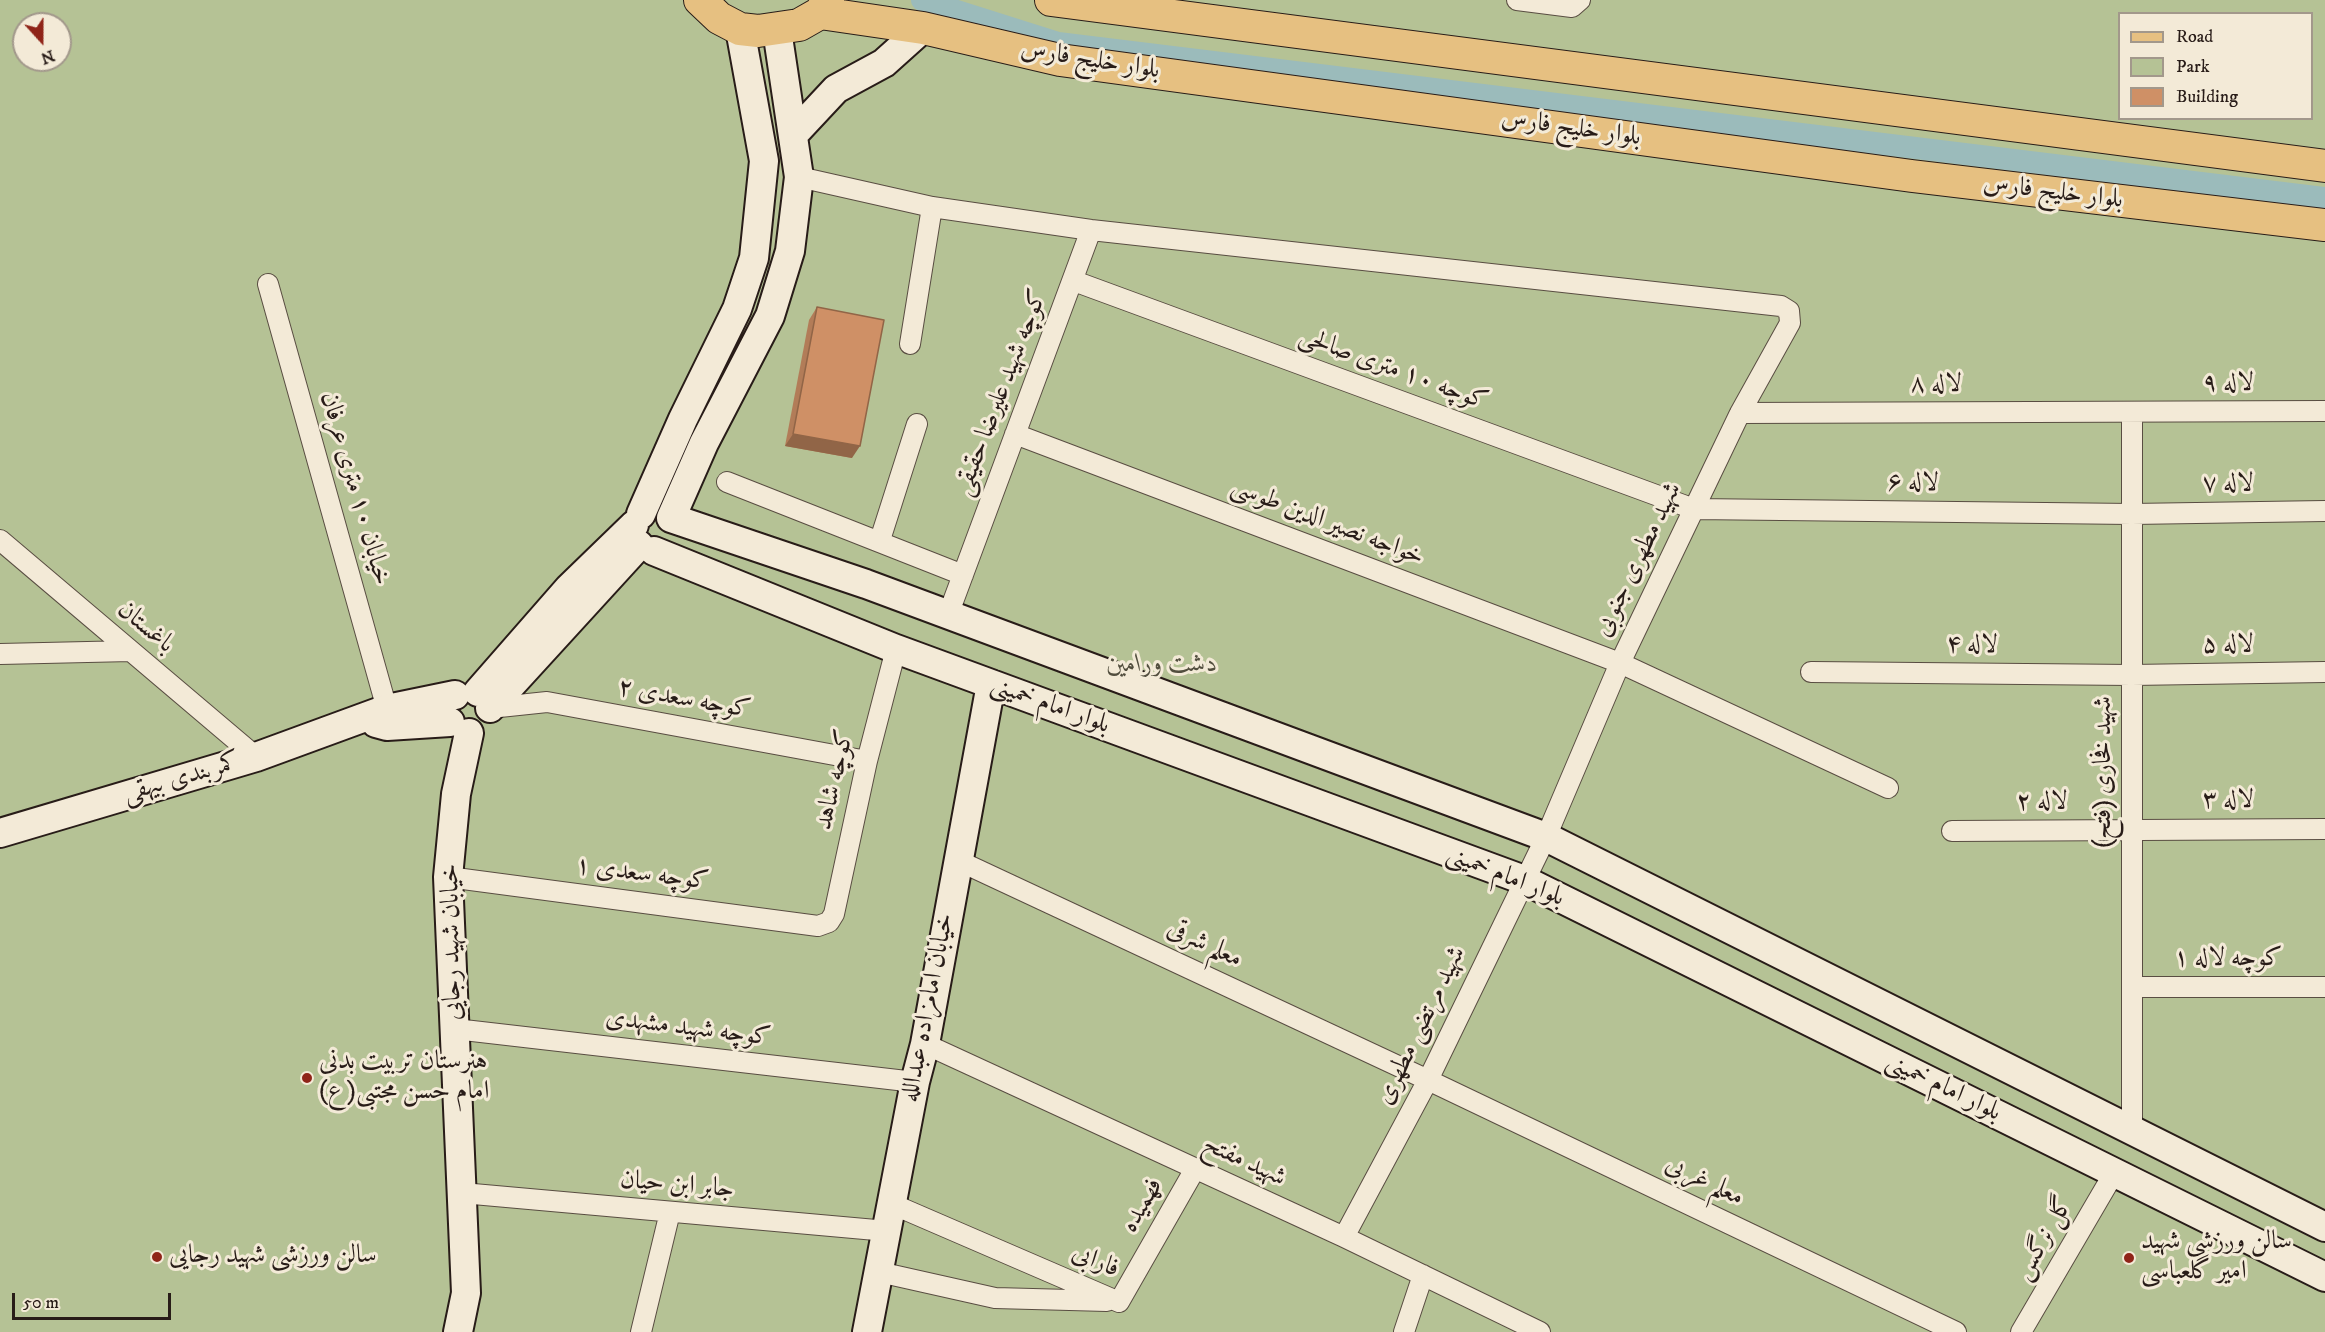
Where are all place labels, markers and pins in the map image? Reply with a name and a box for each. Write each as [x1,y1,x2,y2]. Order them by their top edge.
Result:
place label: هنرستان تربیت بدنی امام حسن مجتبی( ع) [319,1047,489,1108]
marker: هنرستان تربیت بدنی امام حسن مجتبی( ع) [300,1071,314,1085]
place label: سالن ورزشی شهید امیر گلعباسی [2141,1227,2292,1288]
place label: سالن ورزشی شهید رجایی [169,1241,377,1273]
marker: سالن ورزشی شهید رجایی [150,1250,164,1264]
marker: سالن ورزشی شهید امیر گلعباسی [2122,1251,2136,1265]

